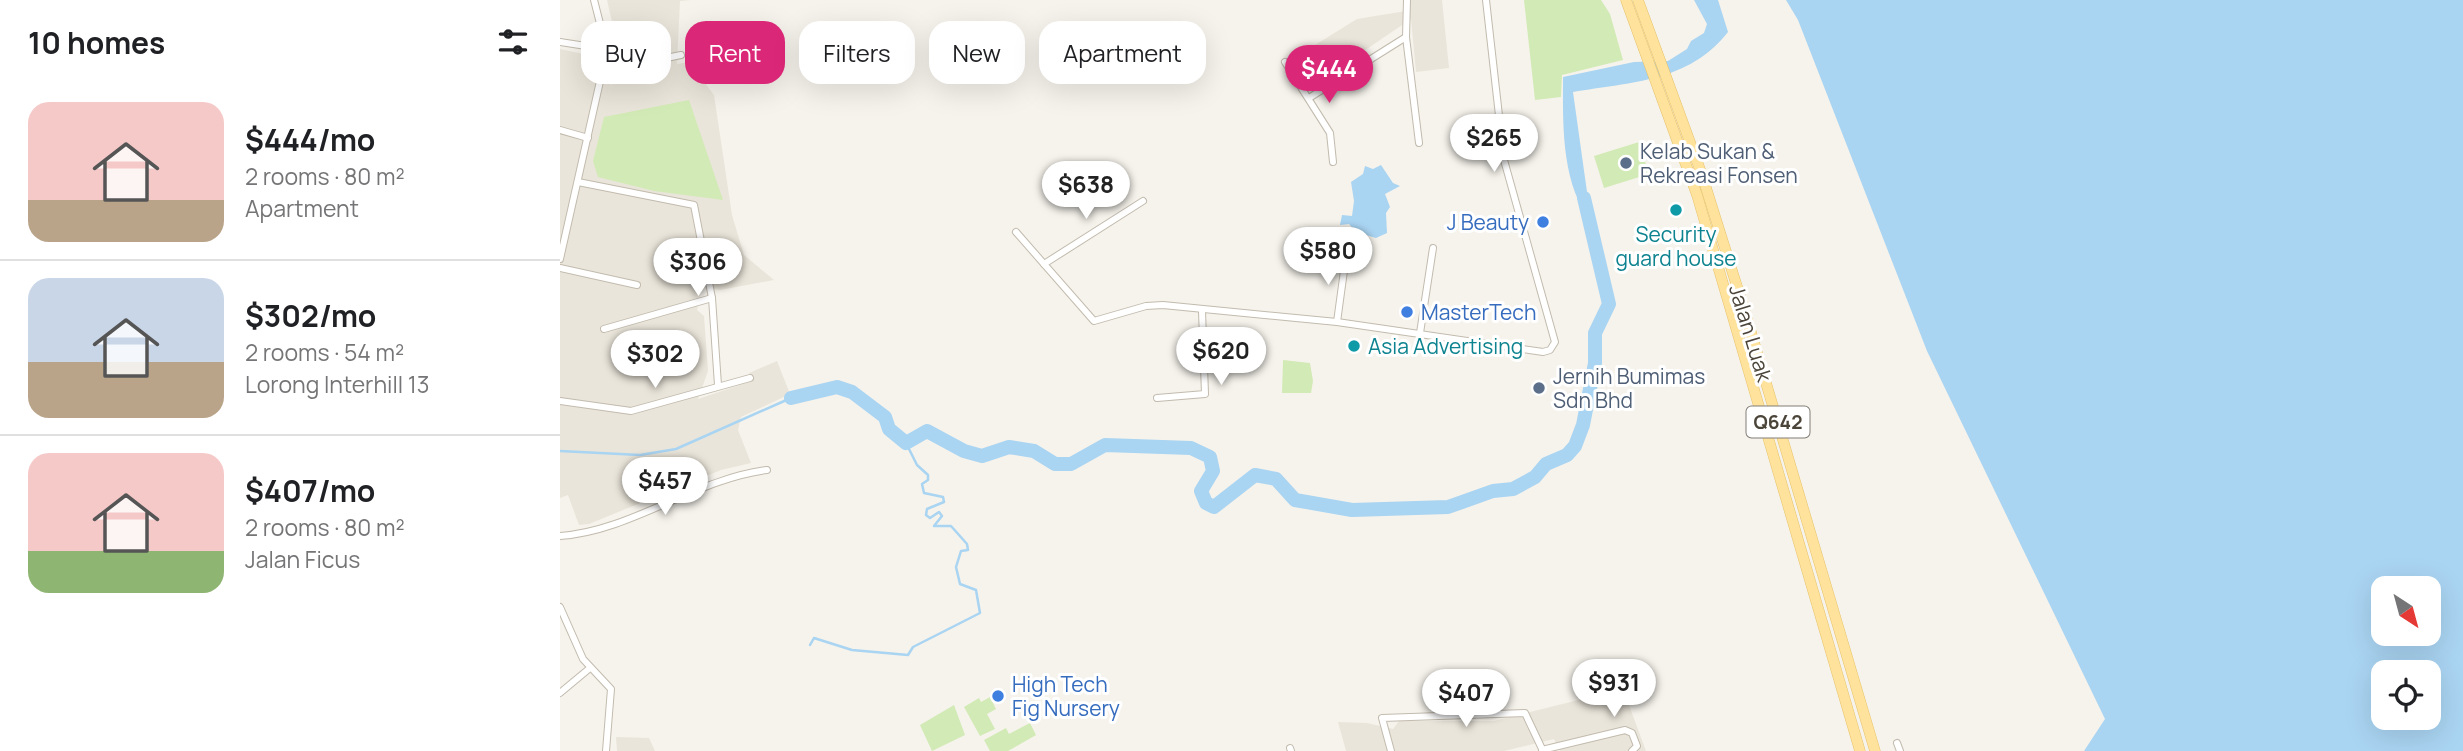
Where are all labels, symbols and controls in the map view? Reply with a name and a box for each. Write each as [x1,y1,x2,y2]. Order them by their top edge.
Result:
chip: Buy [581,21,671,84]
chip: Rent [685,21,785,84]
chip: Filters [799,21,915,84]
chip: New [929,21,1025,84]
chip: Apartment [1039,21,1206,84]
text: 10 homes [28,22,165,63]
icon: filters [494,23,532,61]
pin: $444 [1288,46,1370,105]
text: $444 [1301,52,1357,84]
pin: $265 [1453,114,1535,174]
text: $444/mo [245,119,375,160]
text: $265 [1466,121,1522,153]
icon: home [84,130,168,214]
place label: Kelab Sukan & Rekreasi Fonsen [1640,137,1798,189]
marker: Kelab Sukan & Rekreasi Fonsen [1618,155,1634,171]
text: 2 rooms · 80 m² [245,160,405,192]
pin: $638 [1045,162,1127,221]
text: $638 [1058,168,1114,200]
text: Apartment [245,192,359,224]
marker: Security guard house [1668,202,1684,218]
place label: J Beauty [1447,208,1529,236]
marker: J Beauty [1535,214,1551,230]
place label: Security guard house [1615,220,1737,272]
pin: $580 [1287,228,1369,287]
text: $580 [1299,234,1357,266]
pin: $306 [657,238,739,298]
text: $306 [669,245,727,277]
street label: Jalan Luak [1723,281,1779,385]
text: $302/mo [245,295,376,336]
place label: MasterTech [1421,298,1536,326]
marker: MasterTech [1399,304,1415,320]
icon: home [84,306,168,390]
pin: $620 [1180,328,1262,387]
pin: $302 [614,330,696,390]
place label: Asia Advertising [1368,332,1523,360]
text: $620 [1192,334,1250,366]
text: 2 rooms · 54 m² [245,336,404,368]
text: $302 [627,337,683,369]
marker: Asia Advertising [1346,338,1362,354]
place label: Jernih Bumimas Sdn Bhd [1553,362,1705,414]
text: Lorong Interhill 13 [245,368,429,400]
marker: Jernih Bumimas Sdn Bhd [1531,380,1547,396]
road number: Q642 [1746,406,1810,438]
pin: $457 [624,458,706,517]
text: $457 [638,464,692,496]
text: $407/mo [245,470,375,511]
icon: home [84,481,168,565]
text: 2 rooms · 80 m² [245,511,405,543]
text: Jalan Ficus [245,543,360,575]
north arrow [2371,576,2441,646]
map controls [2371,576,2441,730]
pin: $931 [1573,660,1655,719]
button: locate [2371,660,2441,730]
text: $931 [1588,666,1640,698]
place label: High Tech Fig Nursery [1012,670,1120,722]
pin: $407 [1425,670,1507,729]
text: $407 [1438,676,1494,708]
marker: High Tech Fig Nursery [990,688,1006,704]

